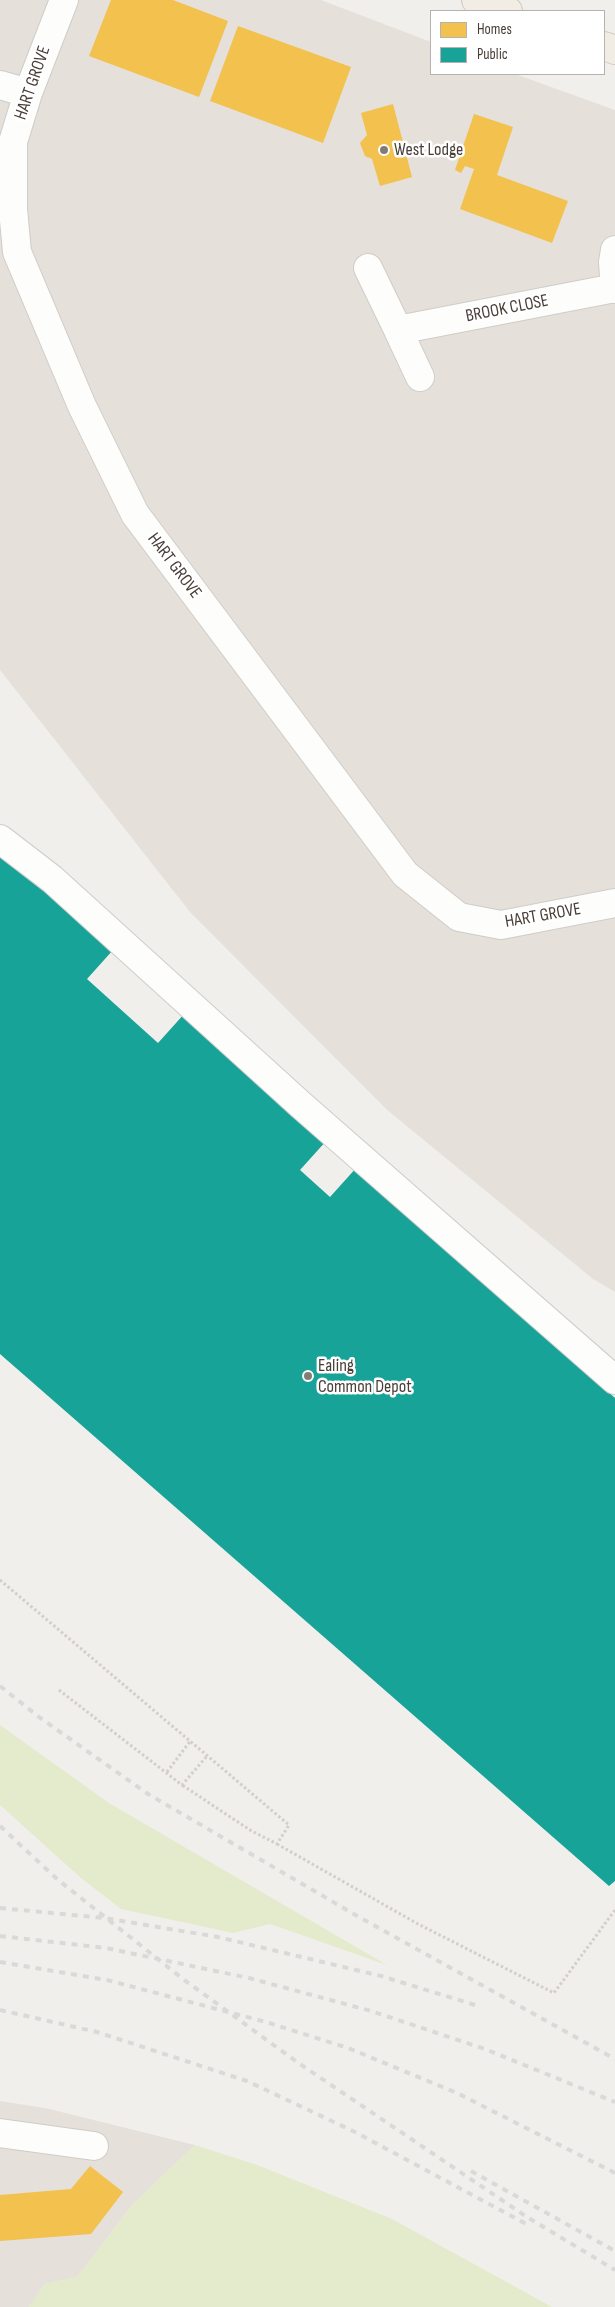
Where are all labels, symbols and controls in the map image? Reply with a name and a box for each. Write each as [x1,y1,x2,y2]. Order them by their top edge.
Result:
legend [430,10,605,75]
text: Homes [477,20,512,39]
street label: HART GROVE [10,43,56,123]
text: Public [477,45,508,64]
place label: West Lodge [394,139,463,161]
marker: West Lodge [378,144,390,156]
street label: BROOK CLOSE [464,290,550,328]
street label: HART GROVE [142,529,206,603]
street label: HART GROVE [503,899,583,933]
place label: Ealing Common Depot [318,1355,412,1398]
marker: Ealing Common Depot [302,1370,314,1382]

